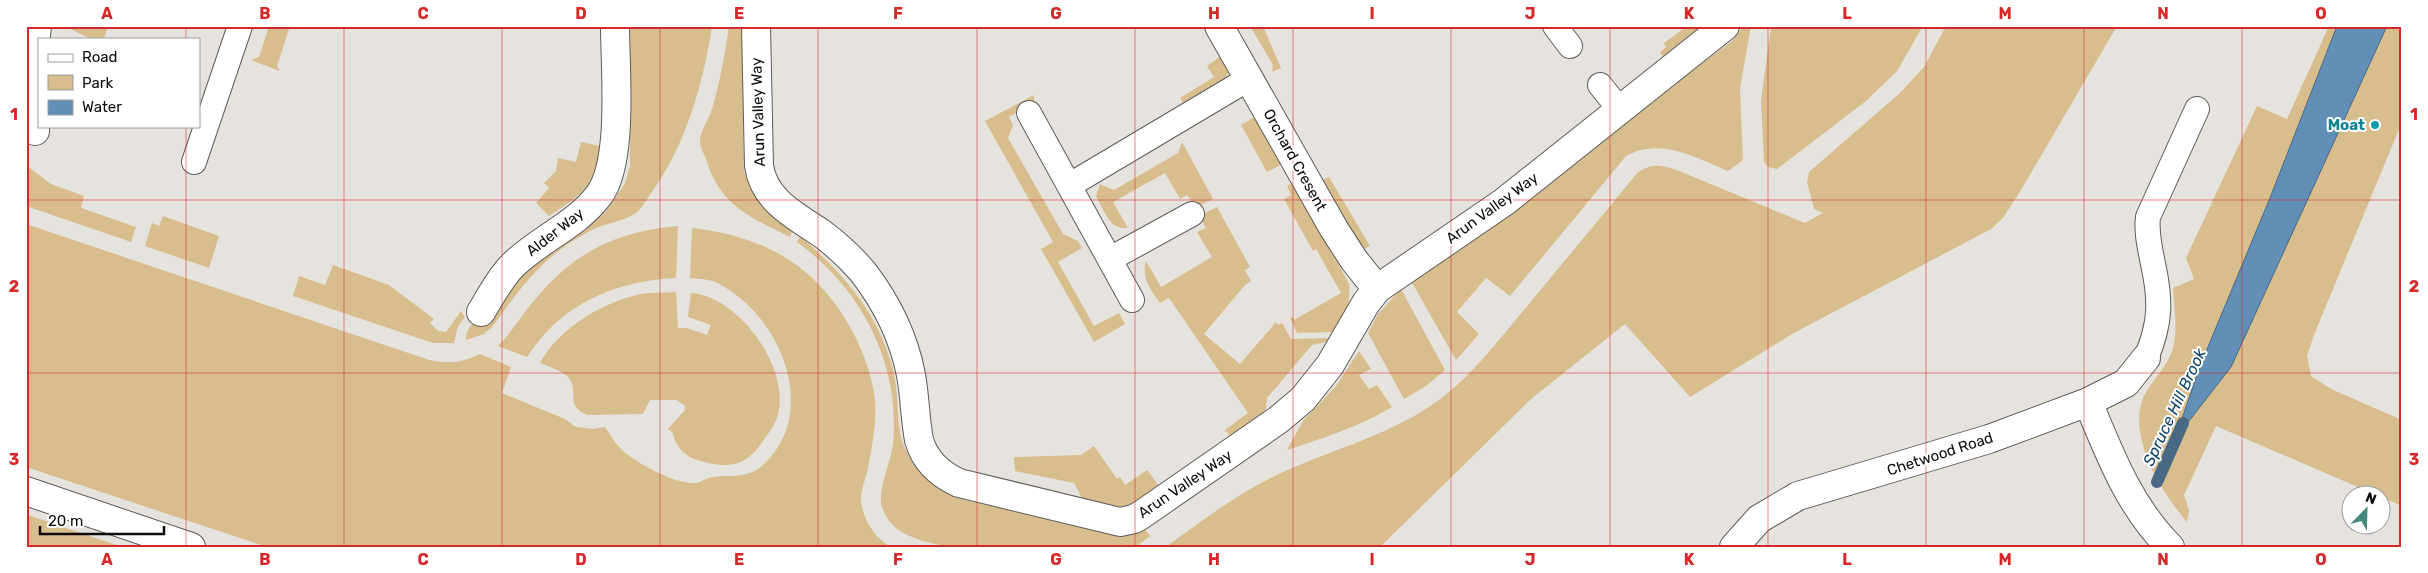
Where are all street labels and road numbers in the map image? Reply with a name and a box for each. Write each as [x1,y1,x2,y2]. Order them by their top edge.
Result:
street label: Arun Valley Way [747,57,769,167]
street label: Orchard Cresent [1259,106,1331,215]
street label: Arun Valley Way [1443,169,1541,247]
street label: Alder Way [523,204,587,260]
street label: Chetwood Road [1885,428,1995,480]
street label: Arun Valley Way [1135,446,1235,522]

